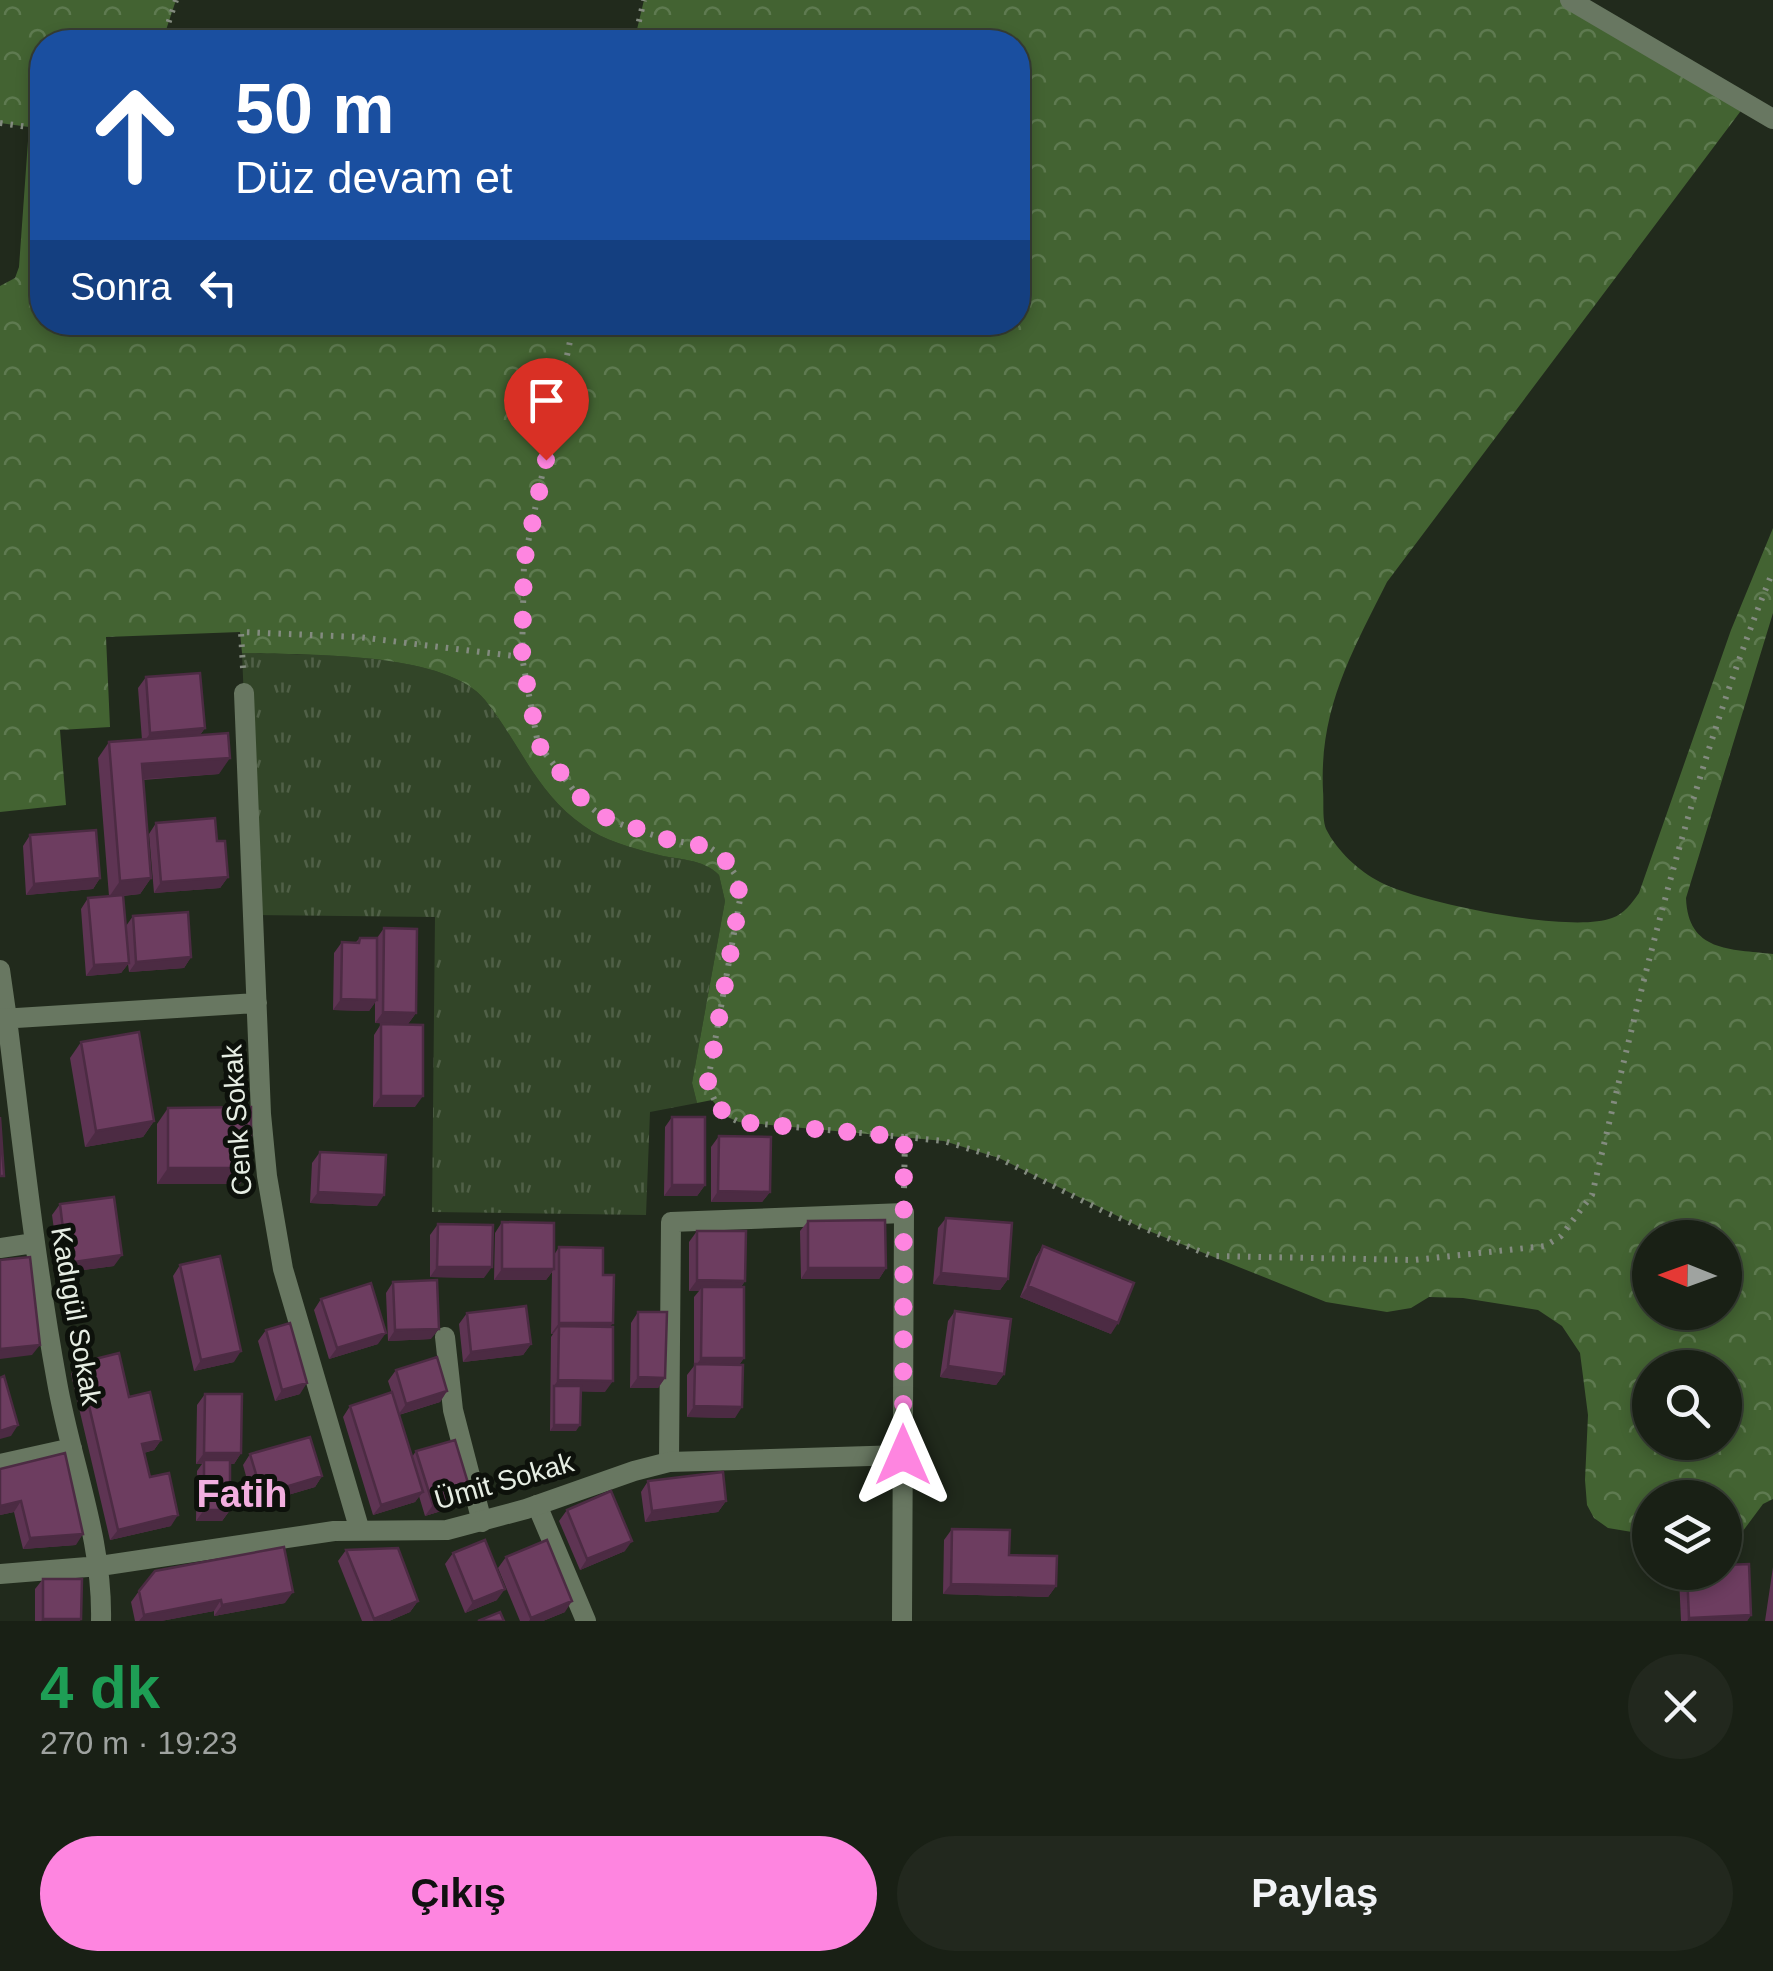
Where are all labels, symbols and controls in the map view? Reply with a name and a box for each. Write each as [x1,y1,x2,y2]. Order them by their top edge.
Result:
icon: ahead [70,70,200,200]
text: 50 m [235,70,395,148]
text: Düz devam et [235,152,513,203]
icon: left [191,260,246,315]
text: Sonra [70,266,171,308]
pin [504,358,589,461]
icon: arrive [519,373,574,428]
street label: Cenk Sokak [216,1043,258,1196]
north arrow [1632,1220,1742,1330]
map controls [1632,1220,1742,1590]
street label: Kadıgül Sokak [45,1224,107,1409]
button: search [1632,1350,1742,1460]
position arrow [851,1403,955,1507]
street label: Ümit Sokak [431,1446,578,1516]
district label: Fatih [197,1473,287,1515]
button: layers [1632,1480,1742,1590]
text: 4 dk [40,1654,160,1721]
button: close [1628,1654,1733,1759]
text: 270 m · 19:23 [40,1725,237,1761]
button: Çıkış [40,1836,877,1951]
button: Paylaş [897,1836,1733,1951]

